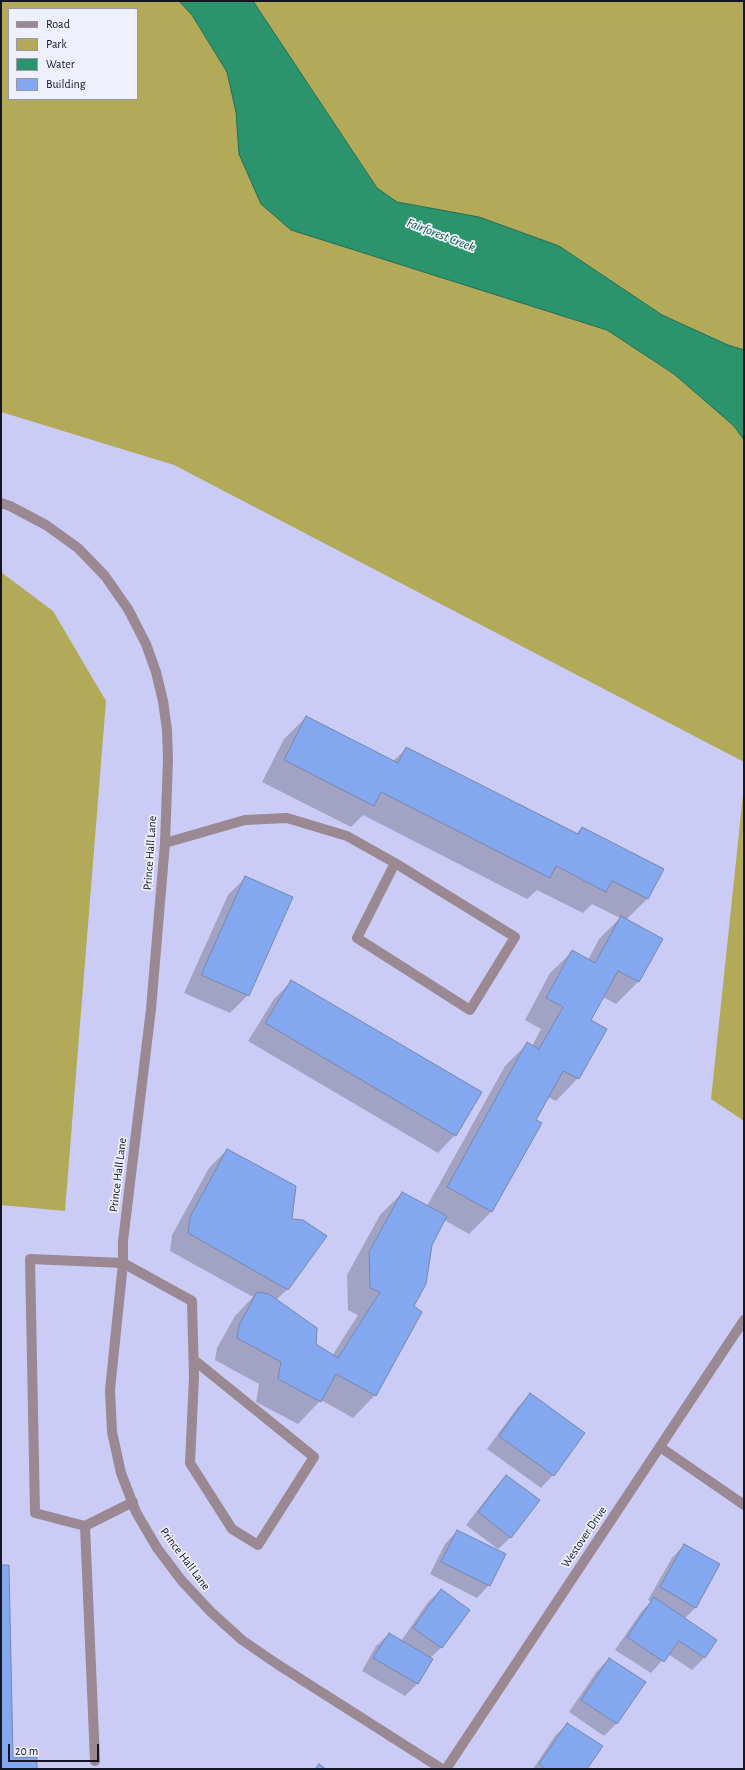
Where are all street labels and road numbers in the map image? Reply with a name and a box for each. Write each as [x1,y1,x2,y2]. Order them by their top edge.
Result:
street label: Prince Hall Lane [140,815,160,891]
street label: Prince Hall Lane [106,1137,130,1213]
street label: Westover Drive [558,1504,610,1570]
street label: Prince Hall Lane [157,1525,213,1593]

